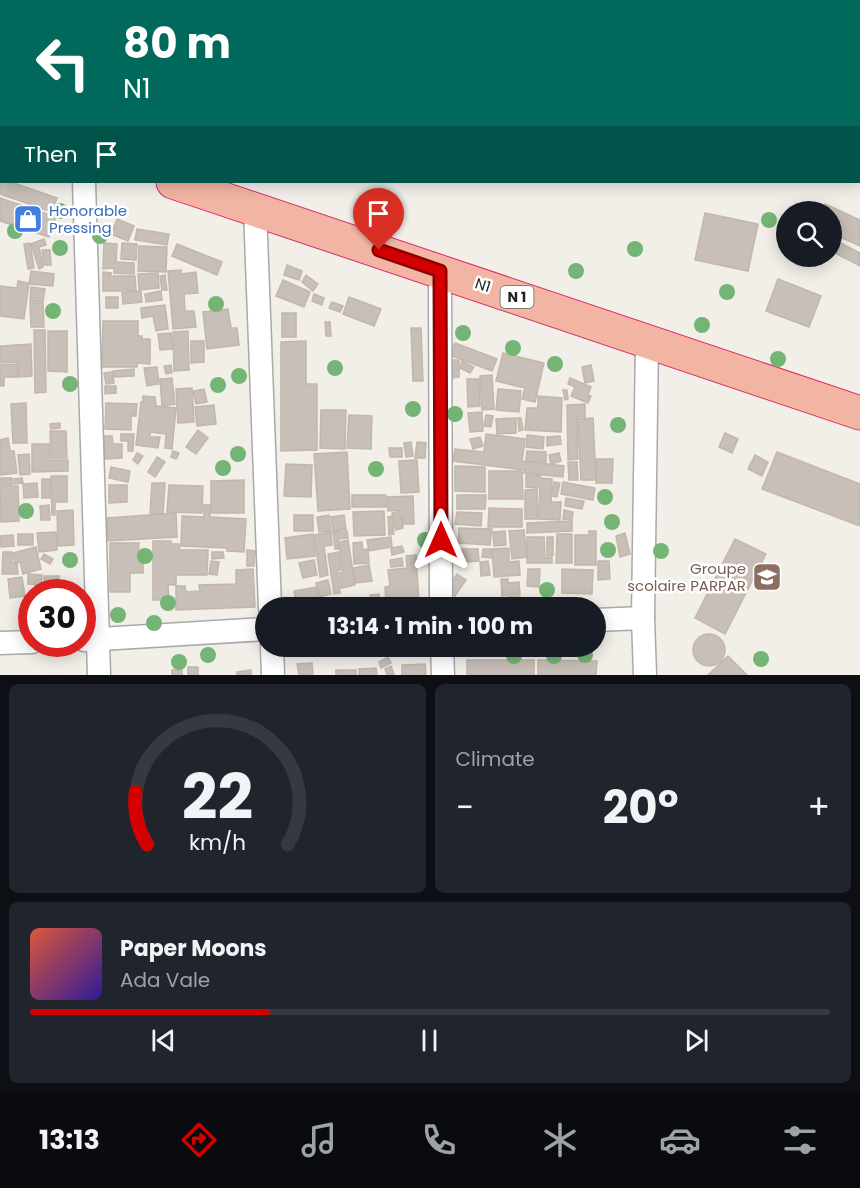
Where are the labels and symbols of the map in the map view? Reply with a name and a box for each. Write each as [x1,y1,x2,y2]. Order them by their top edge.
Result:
pin [353,188,404,250]
place label: Honorable Pressing [49,200,127,238]
shop icon: Honorable Pressing [12,203,44,235]
street label: N1 [472,273,494,297]
road number: N 1 [500,286,534,308]
position arrow [409,508,473,572]
place label: Groupe scolaire PARPAR [627,558,746,596]
school or university icon: Groupe scolaire PARPAR [751,561,783,593]
speed limit sign: 30 [18,579,96,657]

